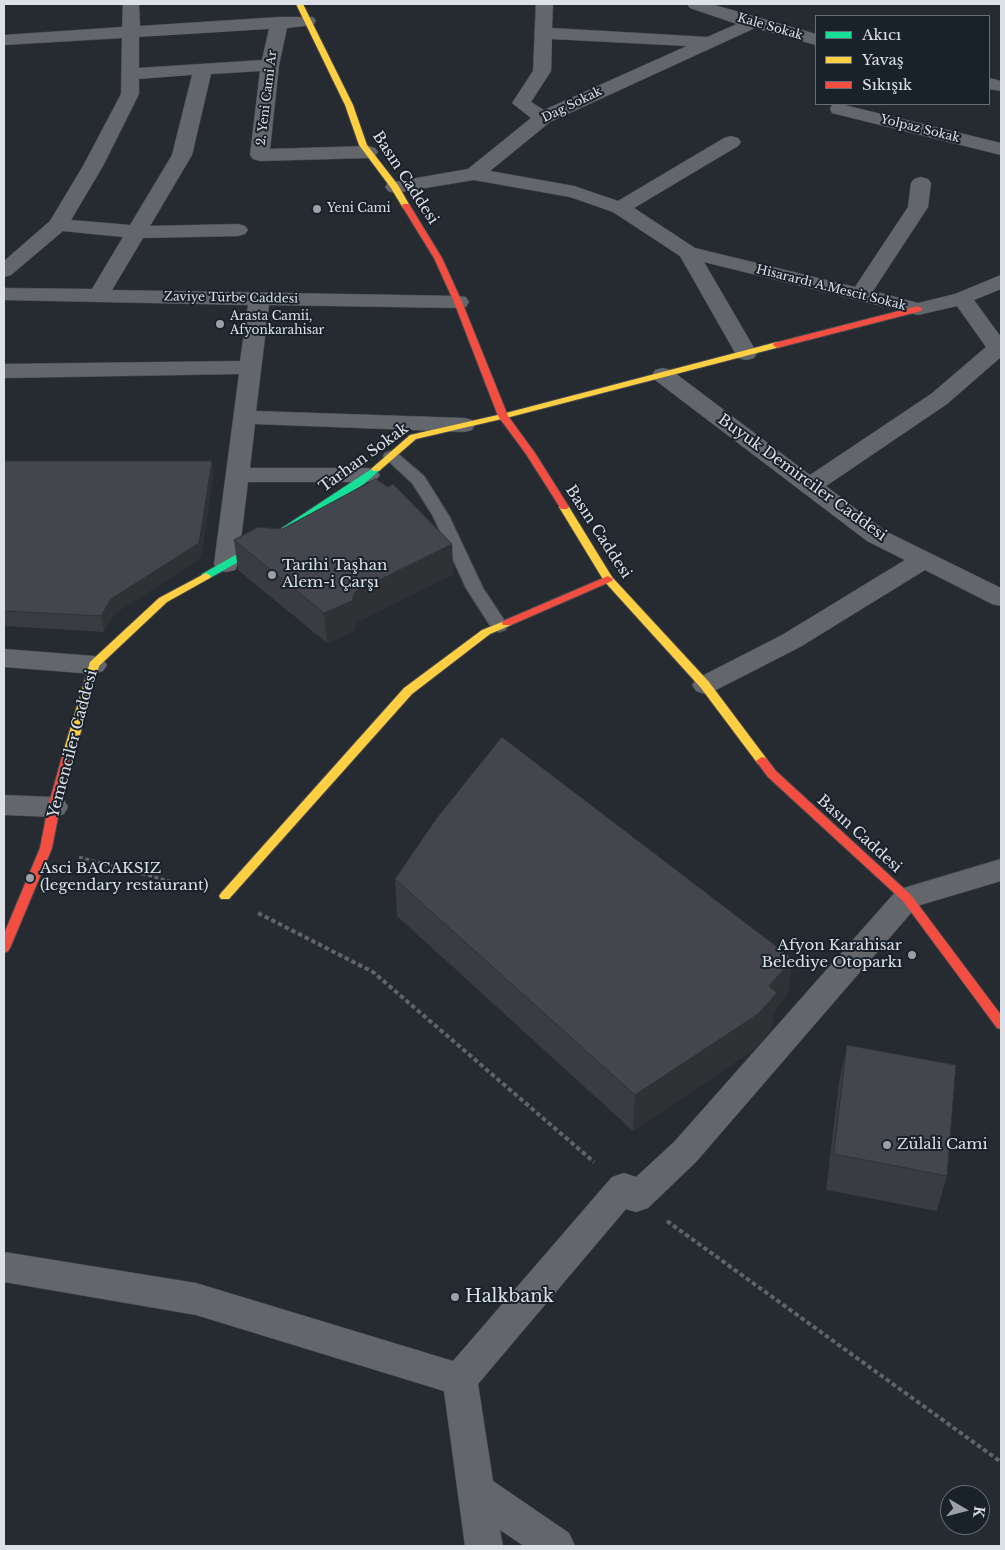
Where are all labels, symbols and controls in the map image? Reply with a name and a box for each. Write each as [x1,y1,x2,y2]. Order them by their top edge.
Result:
street label: Kale Sokak [736,11,804,43]
legend [815,15,990,105]
text: Akıcı [862,25,901,44]
street label: 2. Yeni Cami Ar [254,49,280,147]
text: Yavaş [862,50,904,69]
text: Sıkışık [862,75,912,94]
street label: Dag Sokak [540,84,604,126]
street label: Yolpaz Sokak [879,112,961,146]
street label: Basın Caddesi [368,128,442,228]
place label: Yeni Cami [327,202,391,216]
marker: Yeni Cami [311,203,323,215]
street label: Hisarardı A.Mescit Sokak [755,262,907,314]
street label: Zaviye Türbe Caddesi [164,290,298,306]
place label: Arasta Camii, Afyonkarahisar [230,310,324,338]
marker: Arasta Camii, Afyonkarahisar [214,318,226,330]
street label: Buyuk Demirciler Caddesi [714,411,890,545]
street label: Tarhan Sokak [316,420,412,496]
street label: Basın Caddesi [561,482,635,582]
place label: Tarihi Taşhan Alem-i Çarşı [282,557,387,592]
marker: Tarihi Taşhan Alem-i Çarşı [266,569,278,581]
street label: Yemenciler Caddesi [45,668,101,820]
street label: Basın Caddesi [813,791,905,877]
place label: Asci BACAKSIZ (legendary restaurant) [40,860,208,895]
marker: Asci BACAKSIZ (legendary restaurant) [24,872,36,884]
place label: Afyon Karahisar Belediye Otoparkı [761,937,902,972]
marker: Afyon Karahisar Belediye Otoparkı [906,949,918,961]
place label: Zülali Cami [897,1136,988,1154]
marker: Zülali Cami [881,1139,893,1151]
place label: Halkbank [465,1286,554,1308]
marker: Halkbank [449,1291,461,1303]
north arrow [940,1485,990,1535]
text: K [969,1505,989,1519]

